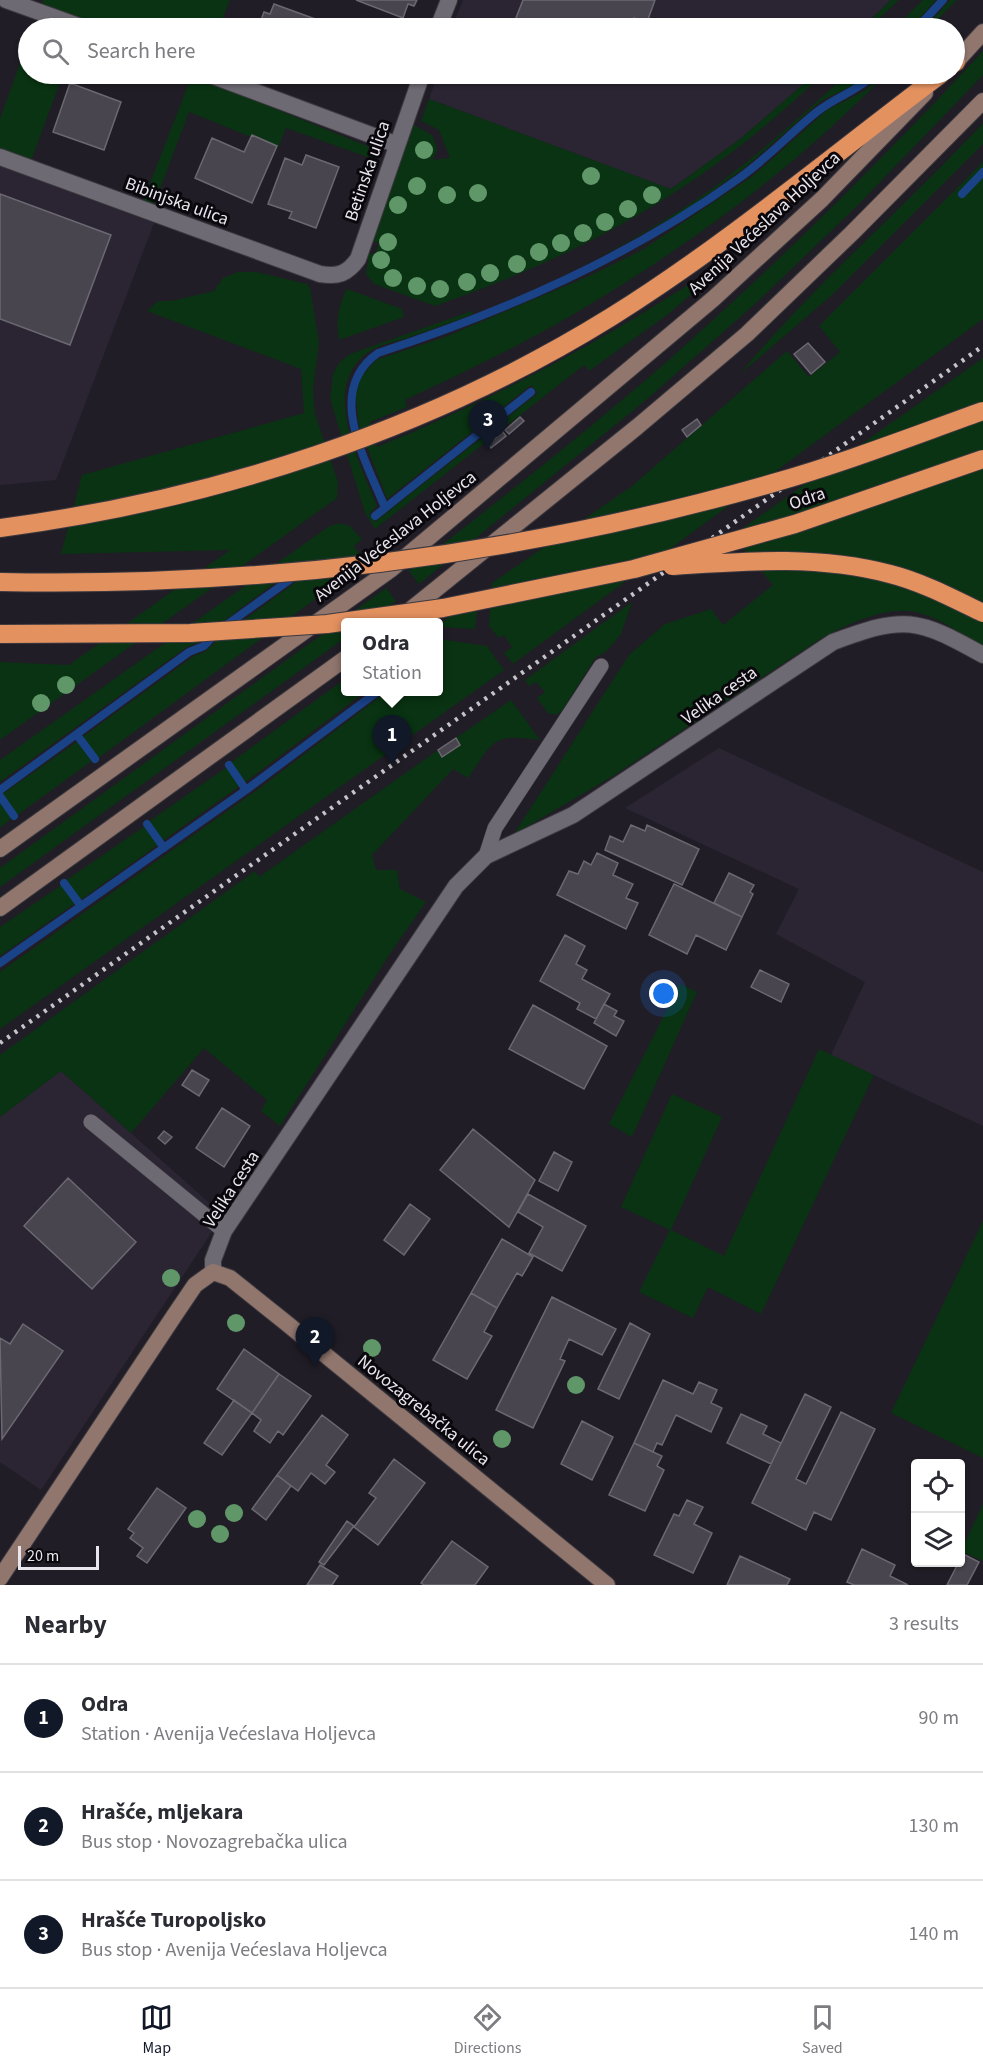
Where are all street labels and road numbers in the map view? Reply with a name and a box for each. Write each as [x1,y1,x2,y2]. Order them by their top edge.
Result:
street label: Betinska ulica [339,118,396,225]
street label: Avenija Većeslava Holjevca [683,146,846,301]
street label: Bibinjska ulica [122,171,232,232]
street label: Avenija Većeslava Holjevca [309,465,482,608]
street label: Odra [786,481,829,516]
street label: Velika cesta [676,660,762,731]
street label: Velika cesta [197,1146,266,1233]
street label: Novozagrebačka ulica [352,1349,495,1472]

